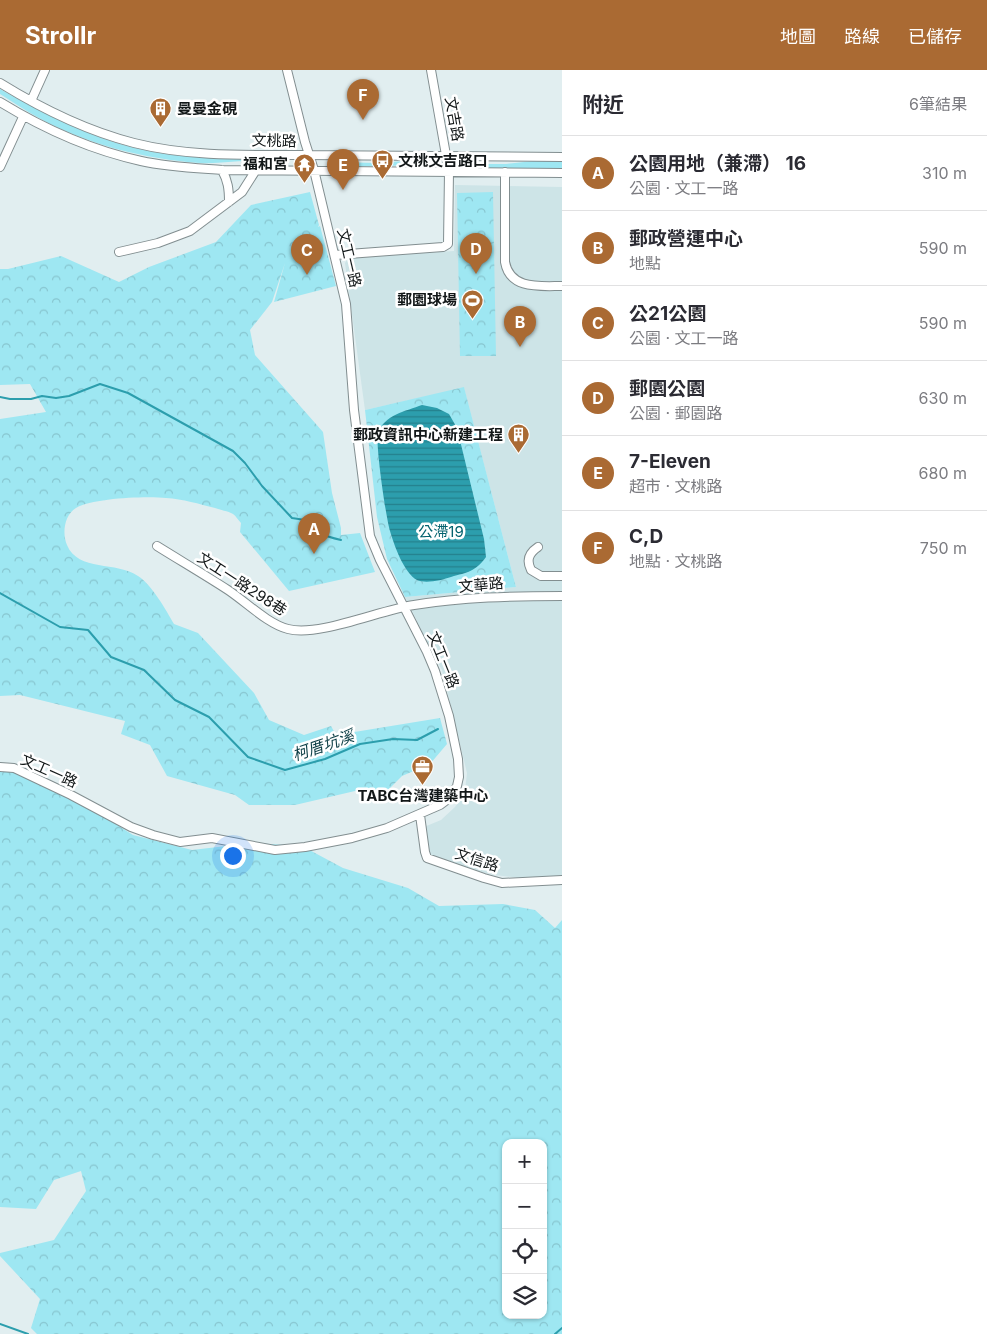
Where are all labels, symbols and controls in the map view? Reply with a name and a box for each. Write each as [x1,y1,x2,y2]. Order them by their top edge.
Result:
text: Strollr [25,21,96,50]
text: 地圖 [780,26,816,47]
text: 路線 [844,26,880,47]
text: 已儲存 [908,26,962,47]
pin: F [347,79,379,120]
text: 附近 [582,92,624,117]
text: 6筆結果 [909,94,967,114]
street label: 文吉路 [441,95,468,143]
building icon: 曼曼金硯 [149,97,173,128]
place label: 曼曼金硯 [177,99,238,118]
street label: 文桃路 [251,131,297,150]
pin: E [327,149,359,190]
bus stop icon: 文桃文吉路口 [370,149,394,180]
place label: 文桃文吉路口 [398,151,488,170]
temple icon: 福和宮 [292,152,316,183]
text: 公園用地（兼滯） 16 [629,152,806,175]
place label: 福和宮 [243,154,288,173]
text: A [592,163,604,183]
text: 310 m [922,163,967,183]
text: 公園 · 文工一路 [629,178,739,198]
street label: 文工一路 [333,227,365,289]
text: 郵政營運中心 [629,227,743,250]
pin: D [460,233,492,274]
pin: C [291,234,323,275]
text: B [593,238,603,258]
text: 590 m [919,238,967,258]
text: 地點 [629,253,661,273]
sports icon: 郵園球場 [461,288,485,319]
place label: 郵園球場 [397,290,457,309]
text: 公21公園 [629,302,706,325]
pin: B [504,306,536,347]
text: C [592,313,604,333]
text: 590 m [919,313,967,333]
text: 公園 · 文工一路 [629,328,739,348]
text: 郵園公園 [629,377,705,400]
text: D [592,388,604,408]
text: 630 m [919,388,967,408]
text: 公園 · 郵園路 [629,403,723,423]
building icon: 郵政資訊中心新建工程 [507,423,531,454]
place label: 郵政資訊中心新建工程 [353,425,503,444]
text: 7-Eleven [629,450,711,473]
text: E [593,463,603,483]
text: 680 m [919,463,967,483]
text: 超市 · 文桃路 [629,476,723,496]
pin: A [298,513,330,554]
park label: 公滯19 [418,522,464,541]
text: C,D [629,525,663,548]
text: F [593,538,603,558]
text: 750 m [920,538,967,558]
street label: 文工一路298巷 [194,548,291,620]
text: 地點 · 文桃路 [629,551,723,571]
street label: 文華路 [458,573,504,596]
street label: 文工一路 [423,628,464,691]
water label: 柯厝坑溪 [289,724,358,765]
street label: 文工一路 [18,750,80,791]
office icon: TABC台灣建築中心 [411,755,435,786]
place label: TABC台灣建築中心 [358,786,488,805]
your location [220,843,246,869]
street label: 文信路 [453,844,501,876]
map controls [502,1139,547,1319]
button: + [502,1139,547,1184]
button: − [502,1184,547,1229]
button: locate [502,1229,547,1274]
button: layers [502,1274,547,1319]

